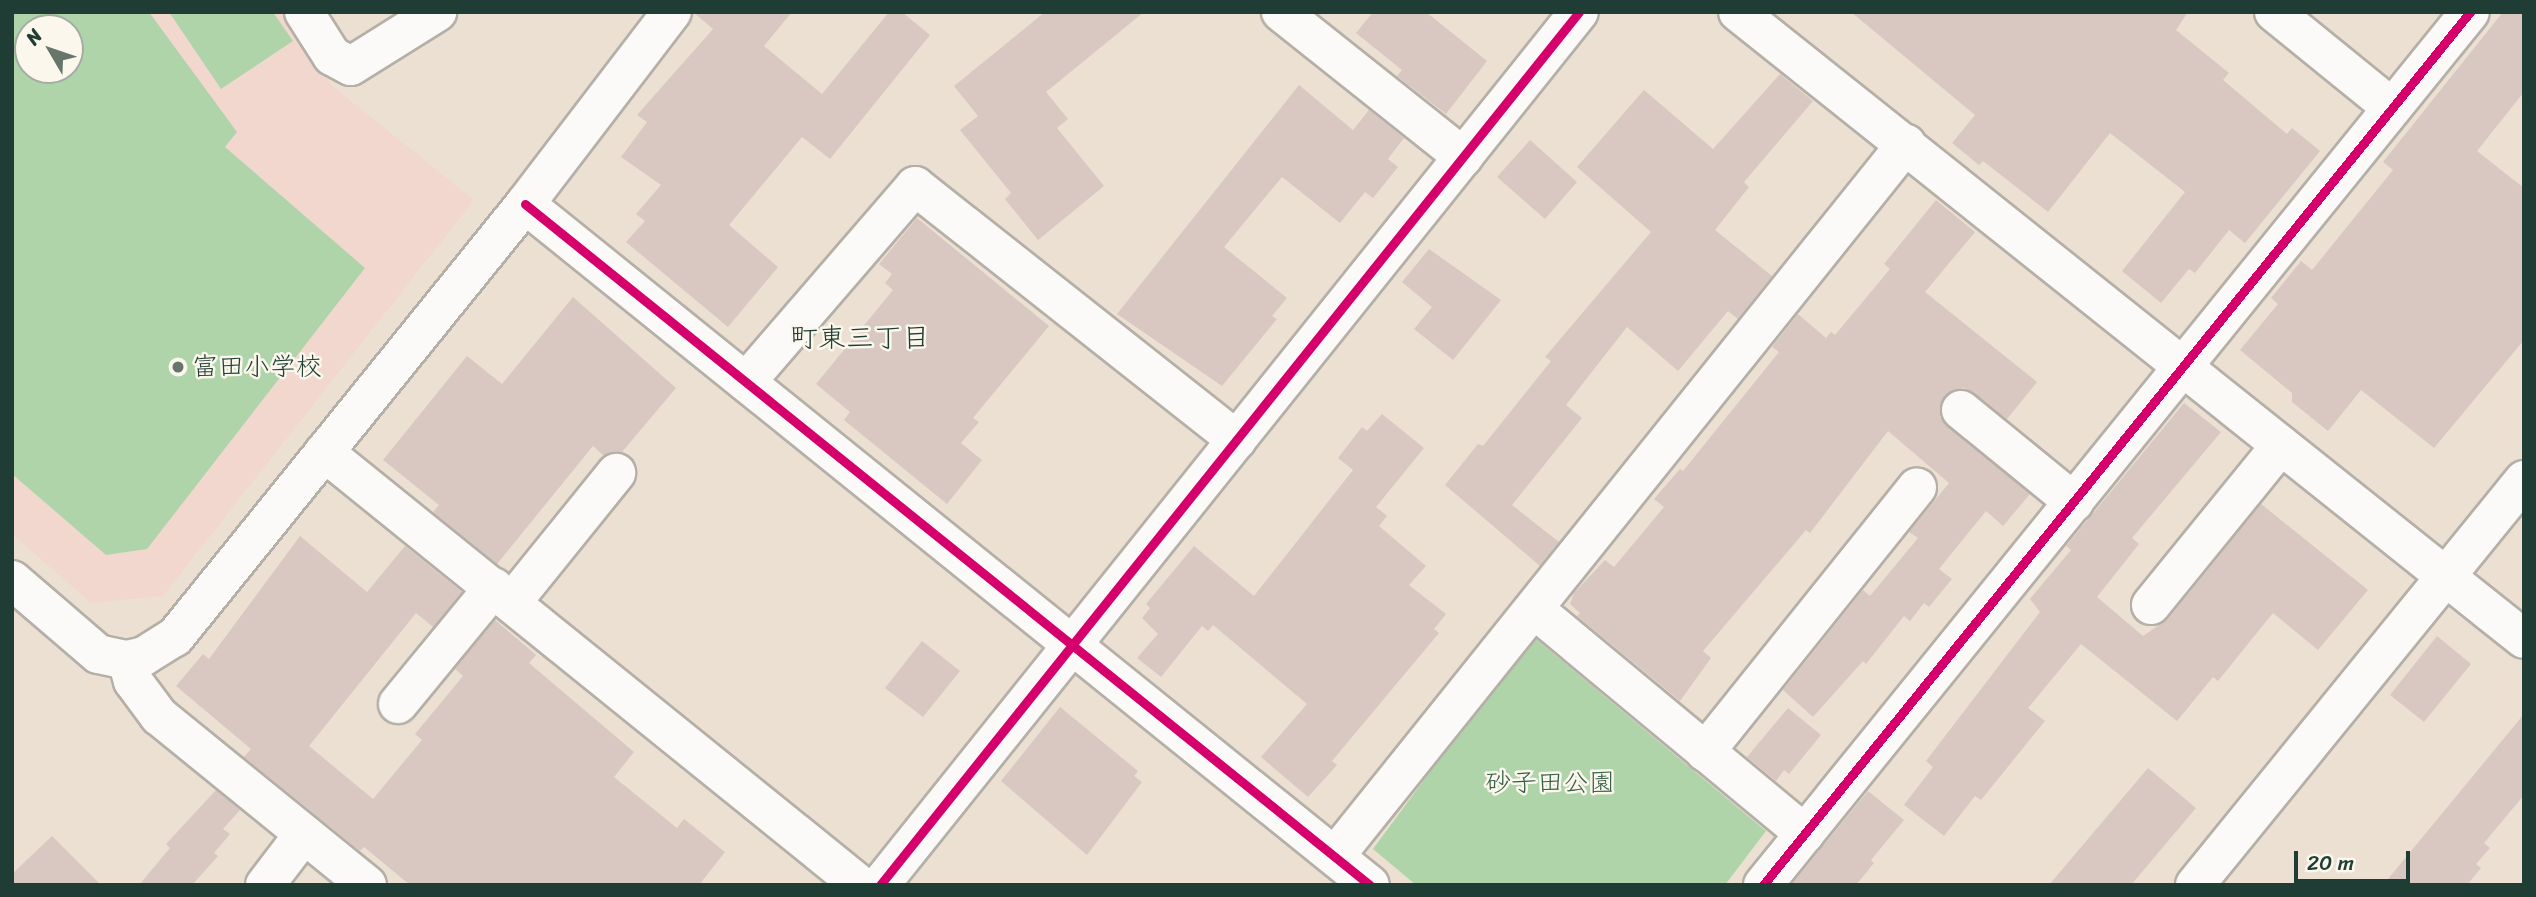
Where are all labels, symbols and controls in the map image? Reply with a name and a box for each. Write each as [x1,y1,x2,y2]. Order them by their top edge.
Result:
north arrow [14,14,84,84]
text: N [17,21,51,52]
district label: 町東三丁目 [790,321,930,355]
place label: 富田小学校 [192,351,322,383]
marker: 富田小学校 [170,359,186,375]
park label: 砂子田公園 [1485,767,1615,799]
scale bar [2298,838,2414,882]
text: 20 m [2307,844,2354,882]

